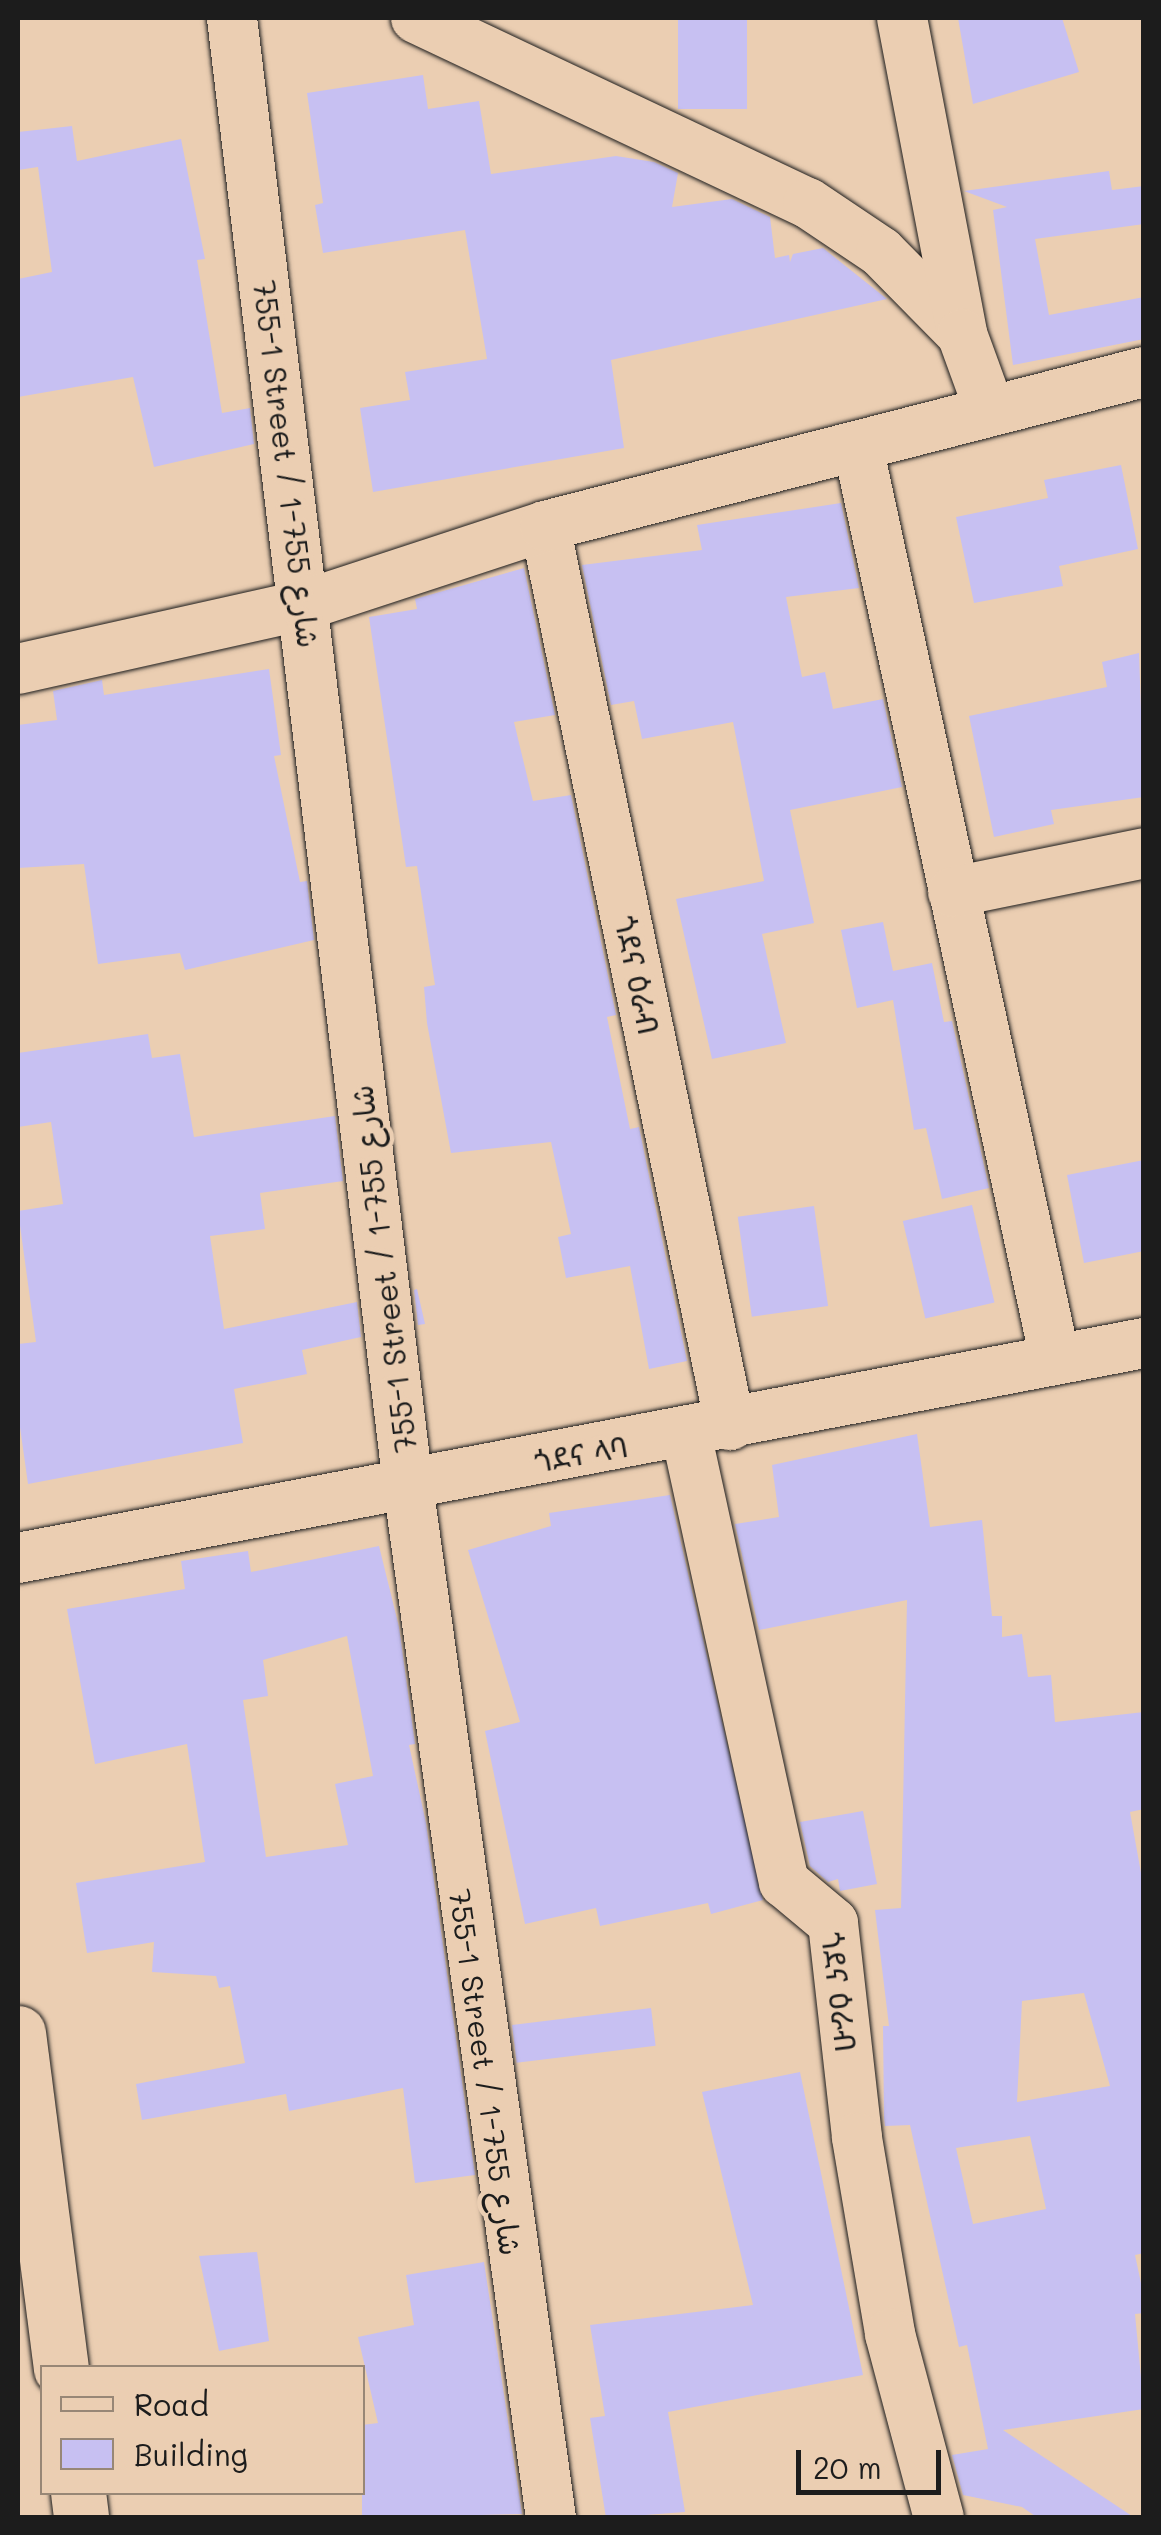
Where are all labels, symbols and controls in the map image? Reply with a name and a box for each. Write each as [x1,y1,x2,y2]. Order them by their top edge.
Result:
street label: 755-1 Street / شارع 755-1 [247,278,327,650]
street label: ጎደና ዕራብ [608,912,668,1038]
street label: 755-1 Street / شارع 755-1 [343,1083,423,1455]
street label: ጎደና ላባ [531,1427,631,1479]
street label: 755-1 Street / شارع 755-1 [442,1886,530,2258]
street label: ጎደና ዕራብ [815,1930,865,2054]
legend [40,2365,365,2495]
text: Road [134,2384,209,2424]
scale bar [801,2430,946,2492]
text: Building [134,2434,248,2474]
text: 20 m [813,2447,882,2487]

